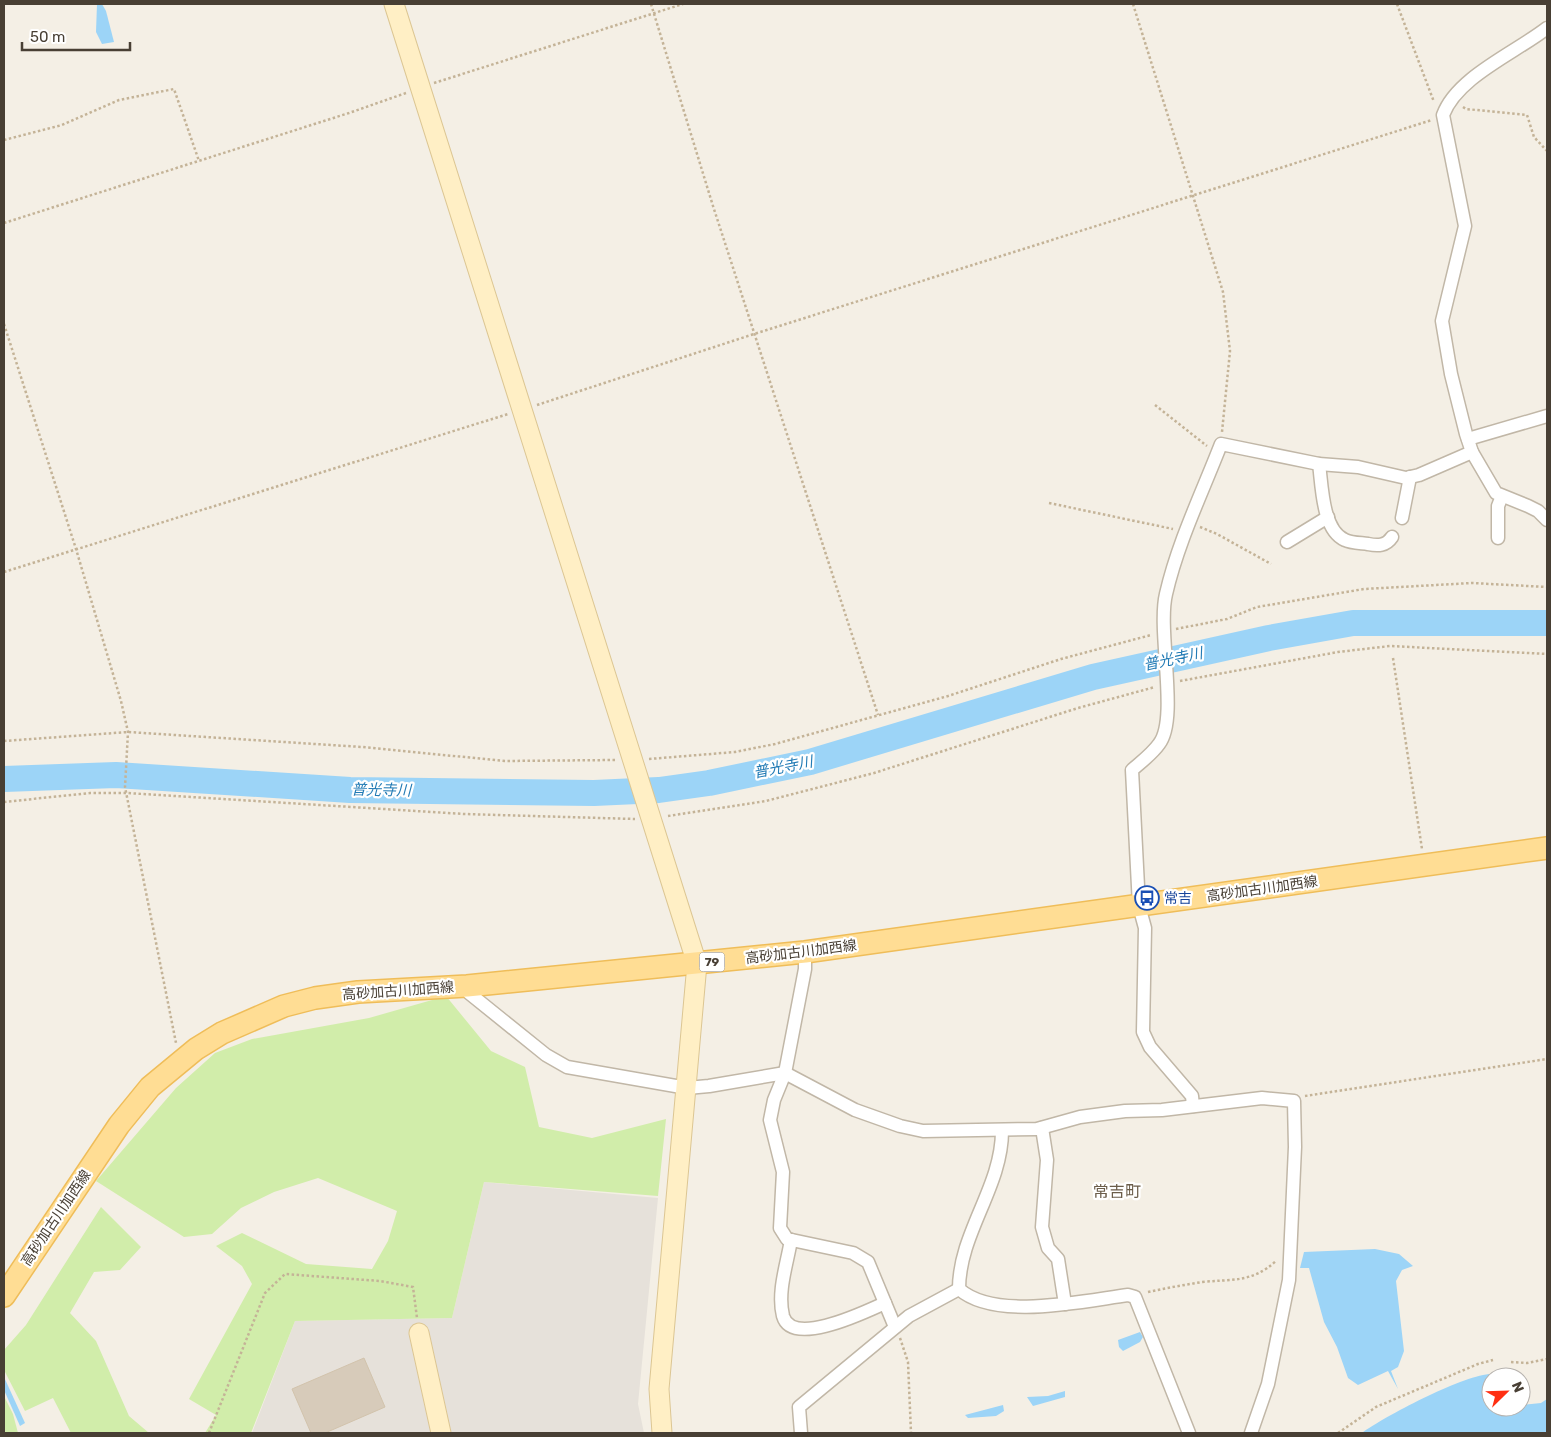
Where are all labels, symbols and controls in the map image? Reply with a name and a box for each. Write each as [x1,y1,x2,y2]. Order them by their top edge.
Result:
scale bar [22,20,130,52]
text: 50 m [30,28,65,46]
water label: 普光寺川 [1142,644,1206,674]
water label: 普光寺川 [752,752,816,782]
water label: 普光寺川 [351,780,413,800]
street label: 高砂加古川加西線 [1205,873,1319,905]
bus stop icon: 常吉 [1134,885,1160,911]
place label: 常吉 [1164,890,1192,907]
street label: 高砂加古川加西線 [744,937,858,967]
road number: 79 [700,952,724,972]
street label: 高砂加古川加西線 [342,979,454,1003]
street label: 高砂加古川加西線 [18,1167,94,1269]
district label: 常吉町 [1093,1182,1141,1201]
north arrow [1481,1367,1531,1417]
text: N [1508,1379,1527,1395]

